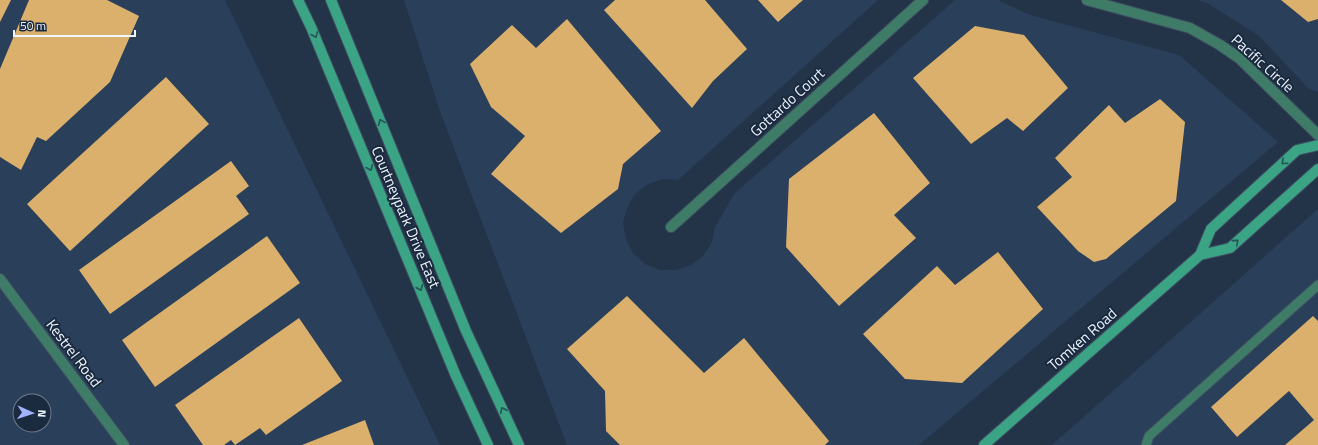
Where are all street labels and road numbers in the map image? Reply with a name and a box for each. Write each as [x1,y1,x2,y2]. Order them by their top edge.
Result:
street label: Pacific Circle [1226,28,1300,98]
street label: Gottardo Court [745,62,830,142]
street label: Courtneypark Drive East [366,142,447,292]
street label: Tomken Road [1042,302,1122,376]
street label: Kestrel Road [41,314,107,392]

